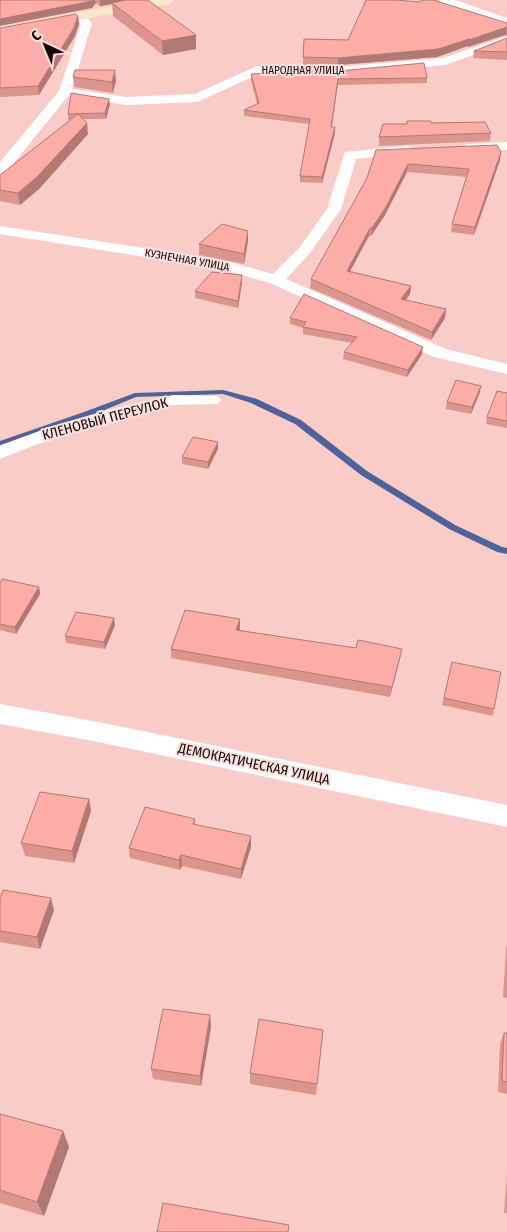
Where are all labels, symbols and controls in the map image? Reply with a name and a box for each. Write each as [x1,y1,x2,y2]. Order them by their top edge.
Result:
north arrow [20,20,70,70]
text: С [28,27,45,45]
street label: НАРОДНАЯ УЛИЦА [262,64,345,77]
street label: КУЗНЕЧНАЯ УЛИЦА [144,246,231,274]
street label: КЛЕНОВЫЙ ПЕРЕУЛОК [40,394,170,444]
street label: ДЕМОКРАТИЧЕСКАЯ УЛИЦА [176,739,332,789]

